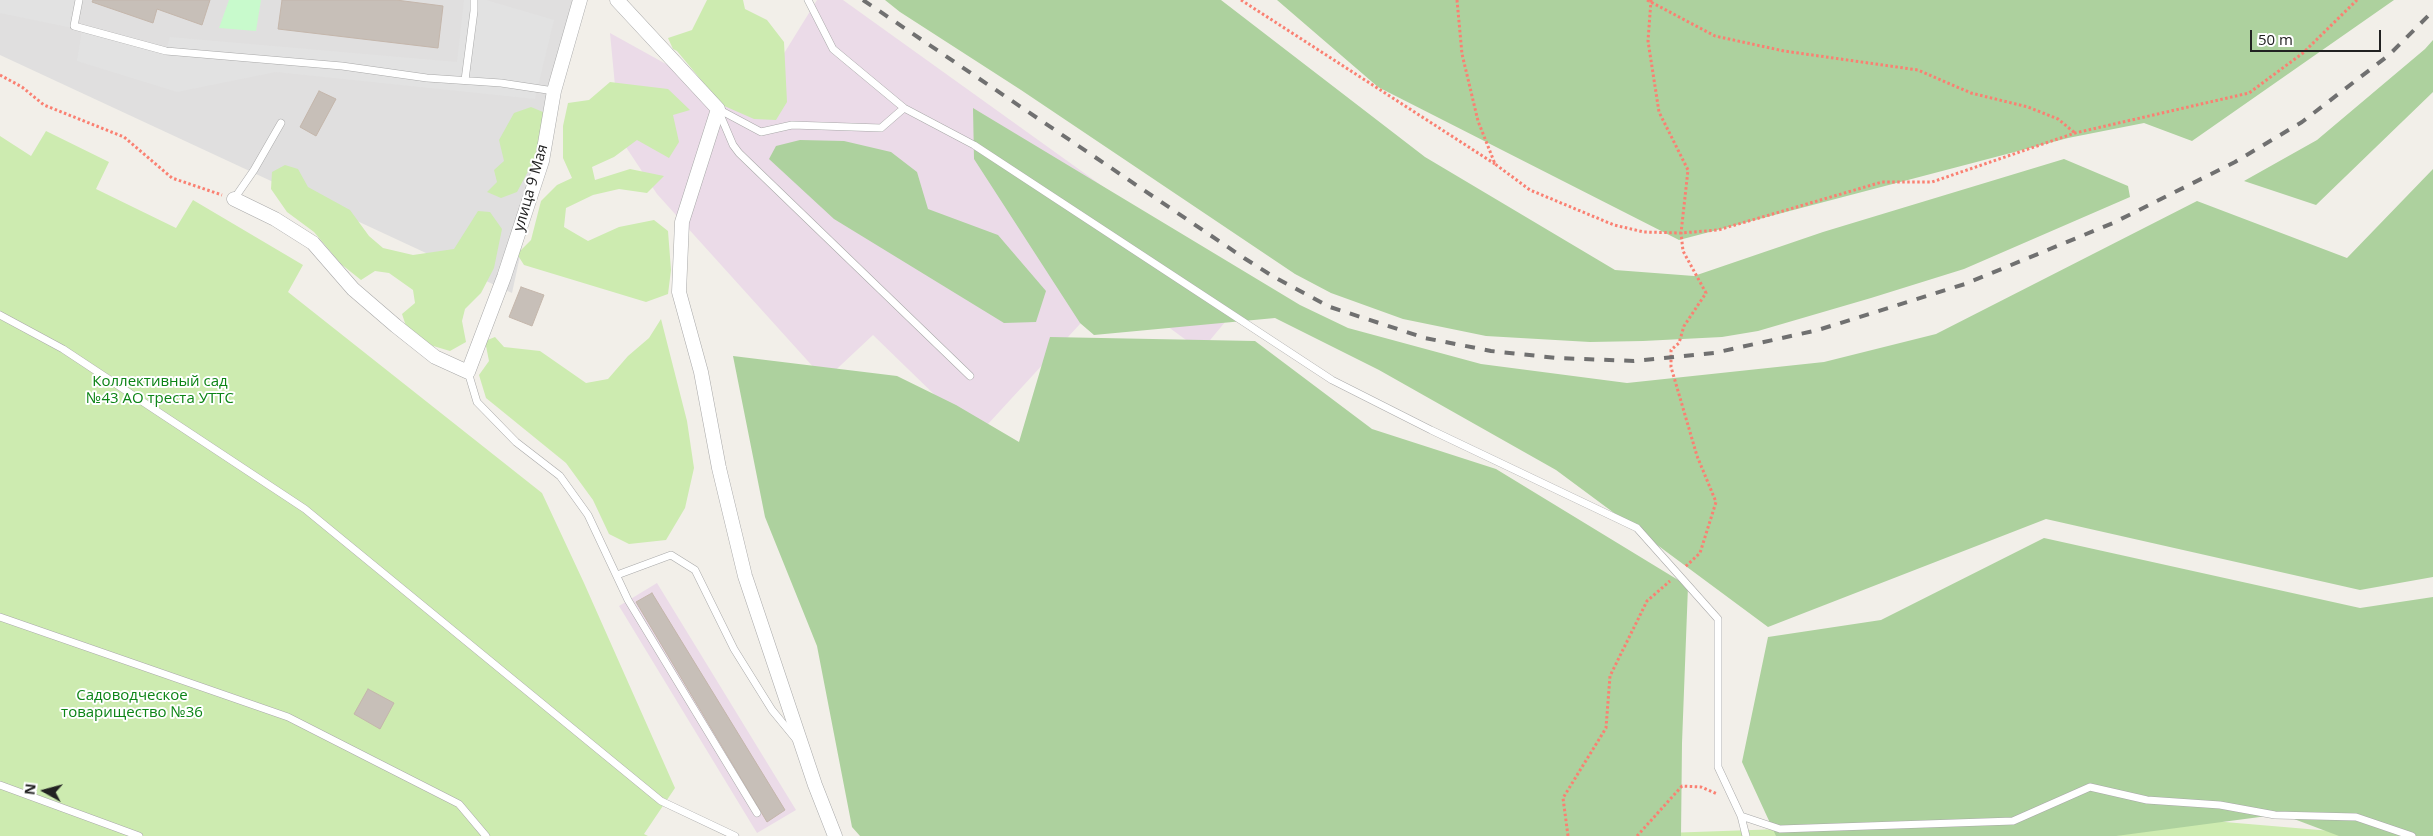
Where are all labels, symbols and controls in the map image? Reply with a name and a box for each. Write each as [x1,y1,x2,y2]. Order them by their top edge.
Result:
scale bar [2253,20,2384,52]
text: 50 m [2258,29,2293,49]
street label: улица 9 Мая [510,142,552,234]
park label: Коллективный сад №43 АО треста УТТС [86,373,234,408]
park label: Садоводческое товарищество №36 [61,687,203,722]
north arrow [20,766,70,816]
text: N [19,782,40,796]

